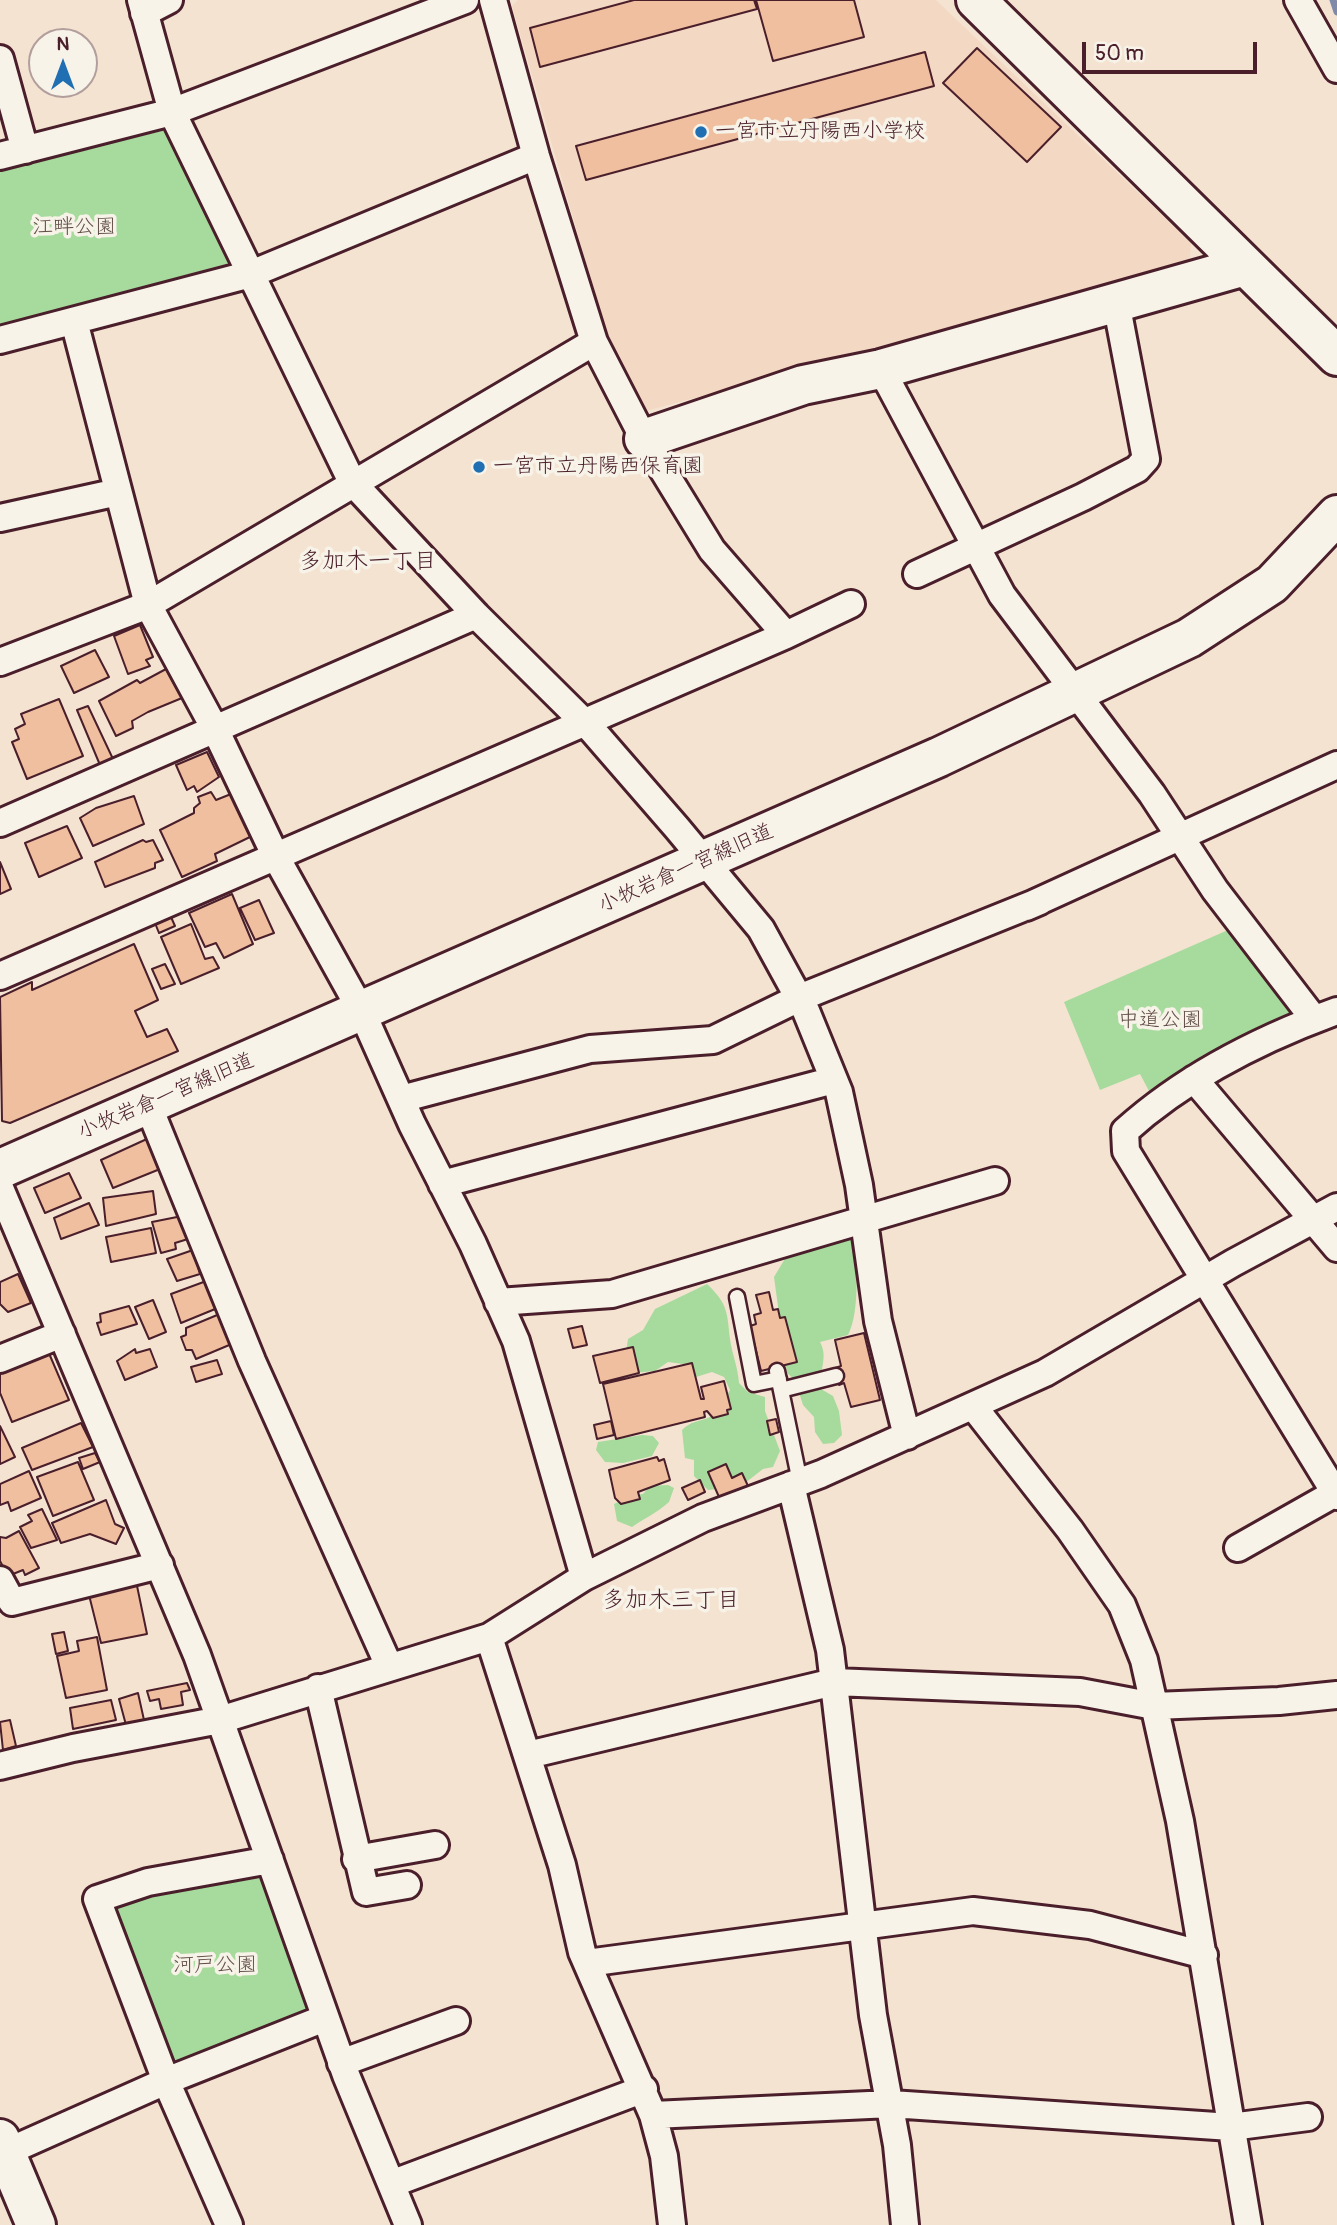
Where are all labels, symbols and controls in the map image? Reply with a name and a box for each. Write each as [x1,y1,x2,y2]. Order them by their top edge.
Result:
north arrow [28,28,98,98]
scale bar [1085,28,1260,72]
text: N [57,32,69,56]
text: 50 m [1095,40,1144,67]
place label: 一宮市立丹陽西小学校 [715,119,925,145]
marker: 一宮市立丹陽西小学校 [693,124,709,140]
park label: 江畔公園 [32,215,116,241]
place label: 一宮市立丹陽西保育園 [493,454,703,480]
marker: 一宮市立丹陽西保育園 [471,459,487,475]
district label: 多加木一丁目 [299,548,437,576]
street label: 小牧岩倉一宮線旧道 [595,819,777,919]
park label: 中道公園 [1118,1008,1202,1034]
street label: 小牧岩倉一宮線旧道 [74,1048,258,1146]
district label: 多加木三丁目 [602,1587,740,1615]
park label: 河戸公園 [173,1953,257,1979]

